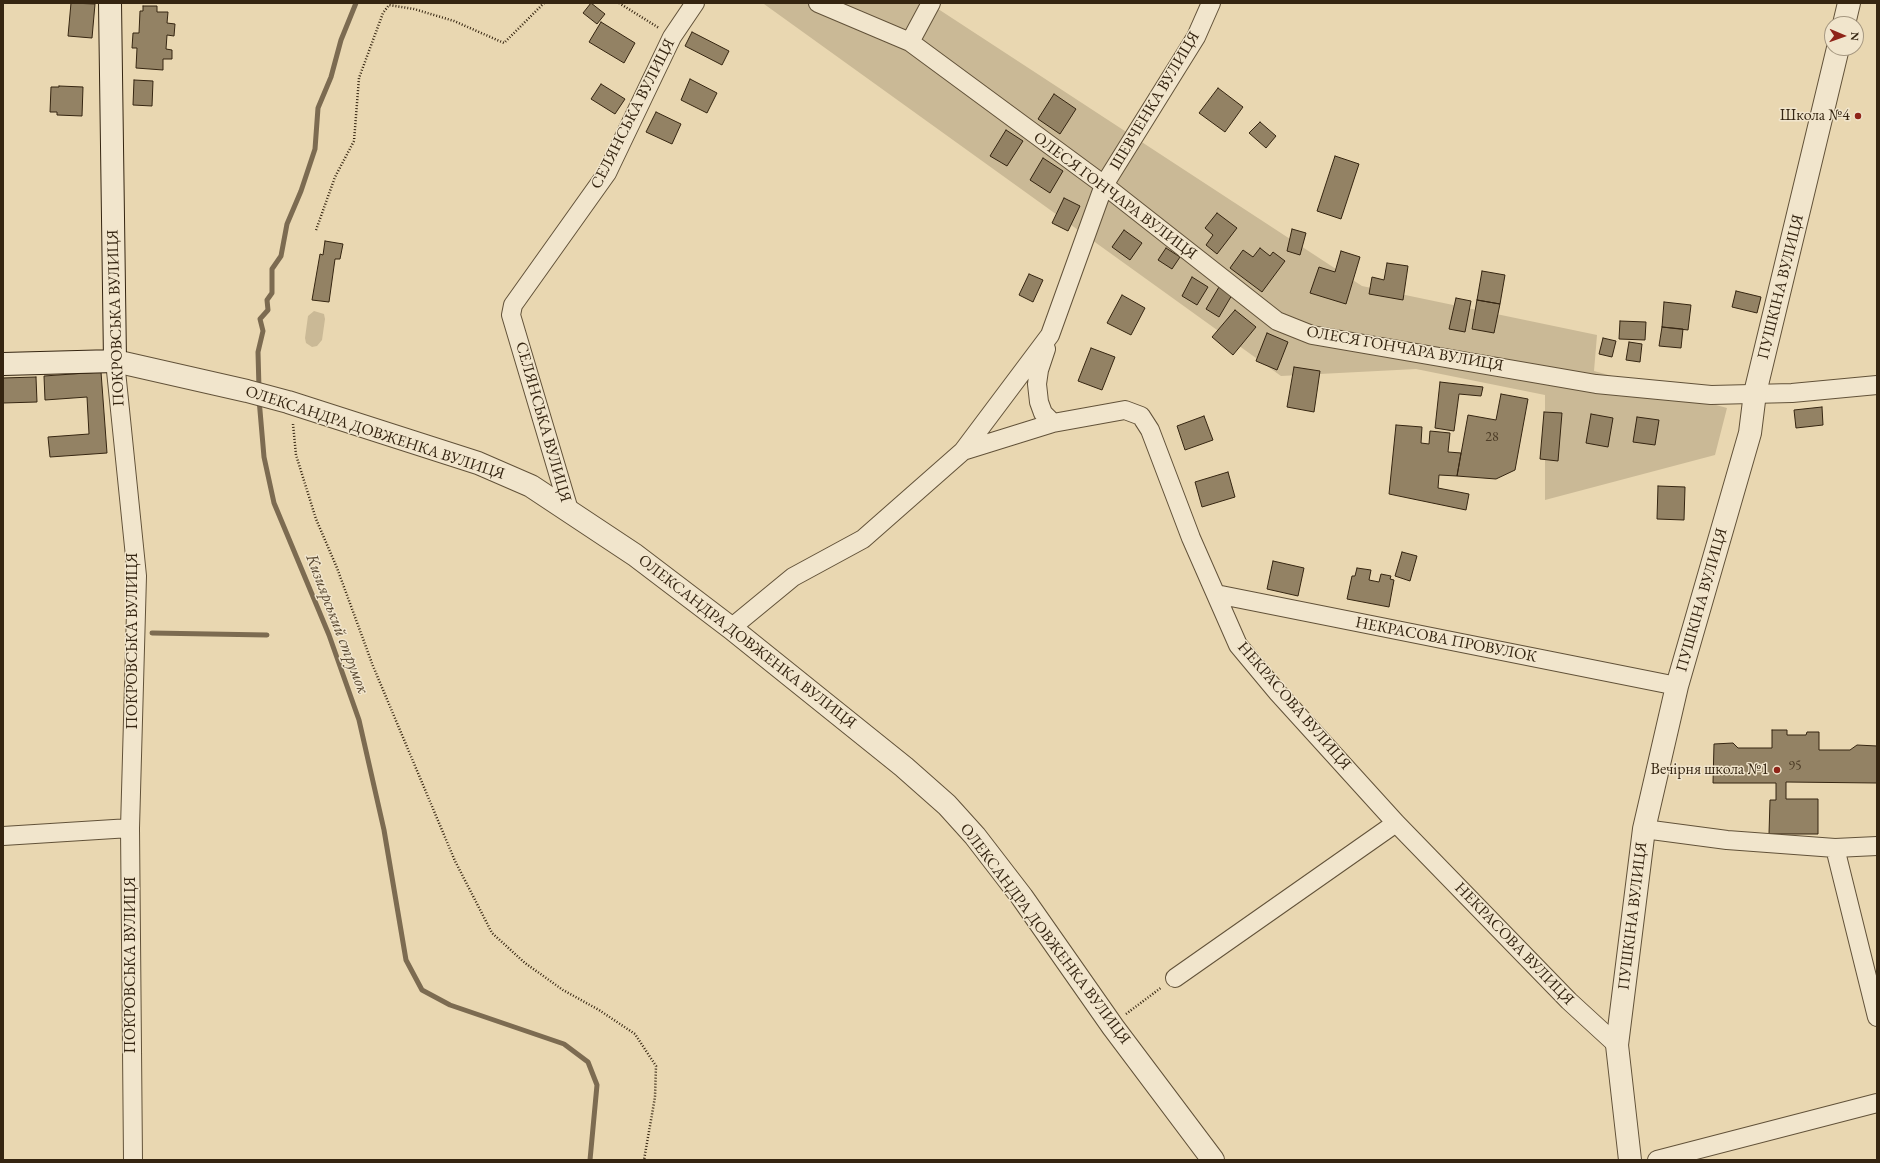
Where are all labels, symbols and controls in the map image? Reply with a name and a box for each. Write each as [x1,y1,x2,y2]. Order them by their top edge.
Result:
north arrow [1824,16,1864,56]
street label: ШЕВЧЕНКА ВУЛИЦЯ [1106,28,1204,174]
text: N [1848,32,1862,41]
street label: СЕЛЯНСЬКА ВУЛИЦЯ [587,36,679,192]
place label: Школа №4 [1780,106,1850,126]
marker: Школа №4 [1853,111,1863,121]
street label: ОЛЕСЯ ГОНЧАРА ВУЛИЦЯ [1029,128,1201,264]
street label: ПУШКІНА ВУЛИЦЯ [1754,212,1808,362]
street label: ПОКРОВСЬКА ВУЛИЦЯ [103,229,129,407]
street label: ОЛЕСЯ ГОНЧАРА ВУЛИЦЯ [1305,322,1505,376]
street label: СЕЛЯНСЬКА ВУЛИЦЯ [511,340,575,504]
street label: ОЛЕКСАНДРА ДОВЖЕНКА ВУЛИЦЯ [243,382,507,484]
house number: 28 [1485,429,1499,445]
street label: ПУШКІНА ВУЛИЦЯ [1672,526,1732,674]
water label: Кизиярський струмок [301,551,373,697]
street label: ОЛЕКСАНДРА ДОВЖЕНКА ВУЛИЦЯ [634,551,860,733]
street label: ПОКРОВСЬКА ВУЛИЦЯ [123,552,143,730]
street label: НЕКРАСОВА ПРОВУЛОК [1354,613,1538,667]
street label: НЕКРАСОВА ВУЛИЦЯ [1233,638,1355,774]
house number: 95 [1788,758,1802,774]
place label: Вечірня школа №1 [1651,760,1769,780]
marker: Вечірня школа №1 [1772,765,1782,775]
street label: ОЛЕКСАНДРА ДОВЖЕНКА ВУЛИЦЯ [956,820,1134,1048]
street label: ПУШКІНА ВУЛИЦЯ [1614,841,1652,991]
street label: ПОКРОВСЬКА ВУЛИЦЯ [121,876,141,1054]
street label: НЕКРАСОВА ВУЛИЦЯ [1450,879,1578,1009]

